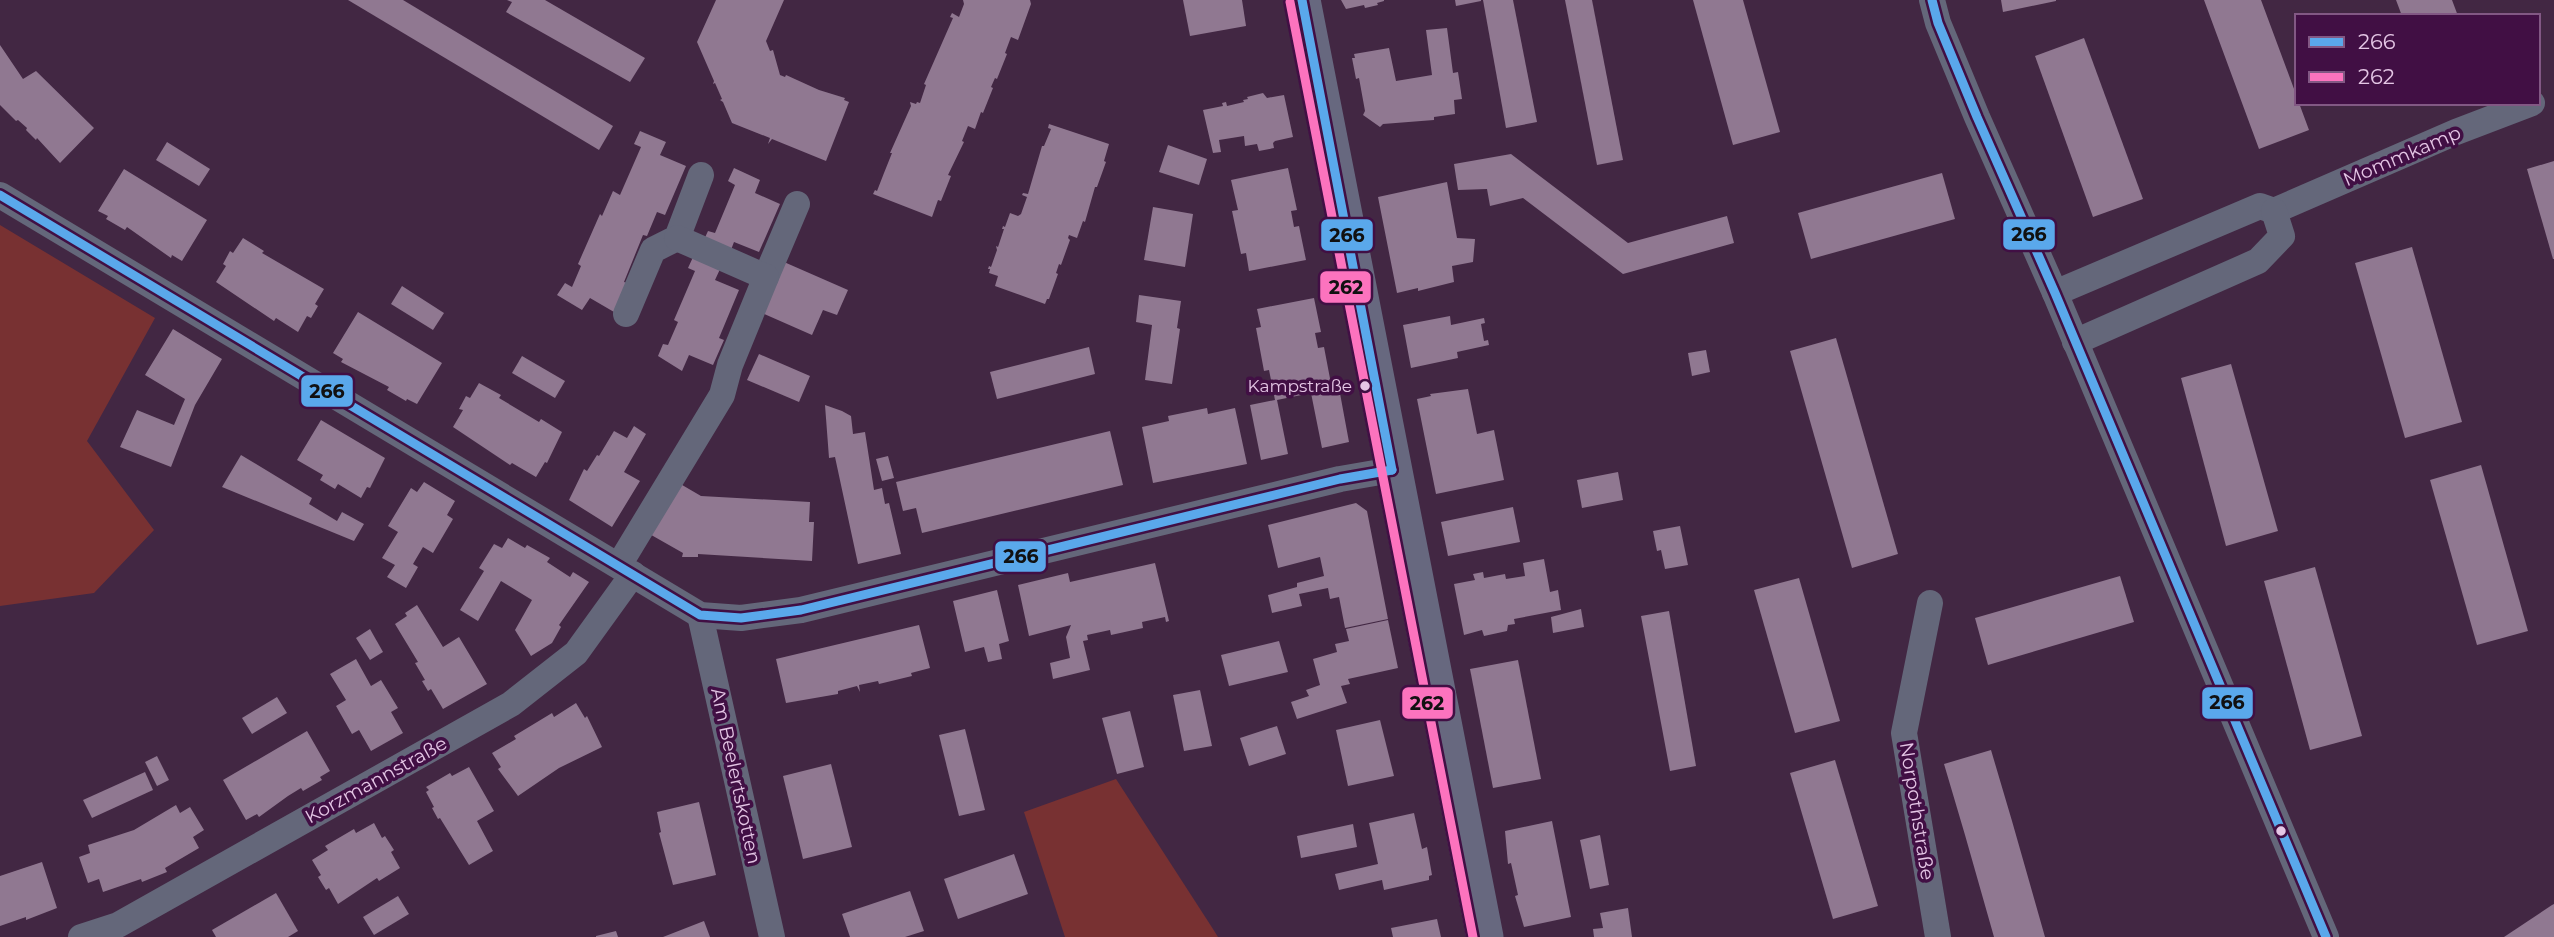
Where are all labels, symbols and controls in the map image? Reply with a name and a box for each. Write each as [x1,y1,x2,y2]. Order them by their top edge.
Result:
legend [2295,14,2540,105]
text: 266 [2358,29,2396,54]
text: 262 [2358,64,2395,89]
street label: Mommkamp [2340,121,2464,191]
line badge: 266 [1320,218,1374,252]
line badge: 266 [2002,218,2056,251]
text: 266 [2011,223,2047,246]
text: 266 [1329,224,1365,247]
line badge: 262 [1319,270,1372,304]
text: 262 [1329,276,1363,299]
line badge: 266 [300,374,354,408]
place label: Kampstraße [1248,376,1352,396]
marker: Kampstraße [1358,379,1372,393]
text: 266 [309,380,345,403]
line badge: 266 [994,540,1047,573]
text: 266 [1003,545,1039,568]
street label: Am Beelertskotten [706,686,766,866]
line badge: 262 [1401,686,1454,720]
line badge: 266 [2201,686,2254,720]
text: 266 [2209,691,2245,714]
text: 262 [1410,692,1444,715]
street label: Korzmannstraße [301,732,451,828]
street label: Norpothstraße [1895,740,1939,882]
unlabelled marker [2274,824,2288,838]

